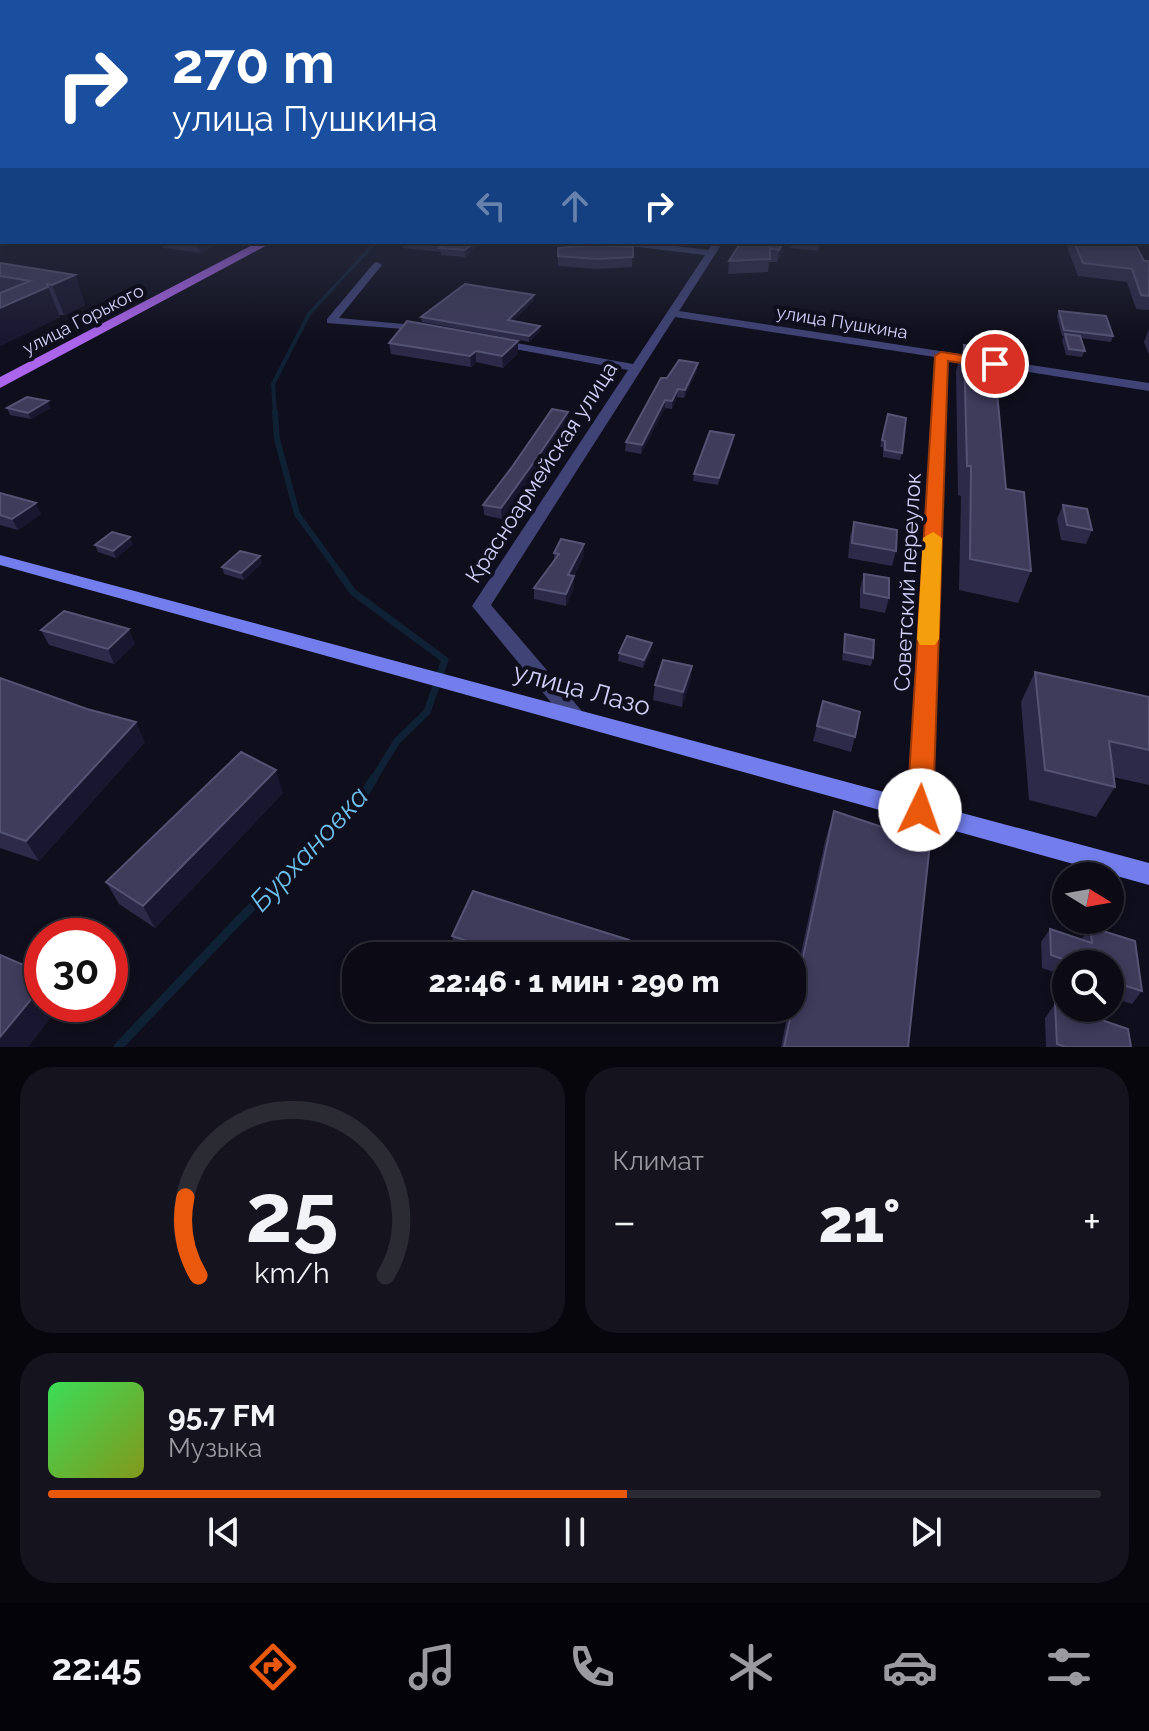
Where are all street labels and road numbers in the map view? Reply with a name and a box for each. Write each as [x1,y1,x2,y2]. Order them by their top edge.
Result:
street label: улица Горького [19,279,147,359]
street label: улица Пушкина [775,301,909,343]
street label: Красноармейская улица [460,356,622,588]
street label: Советский переулок [888,472,926,692]
street label: улица Лазо [510,656,654,722]

